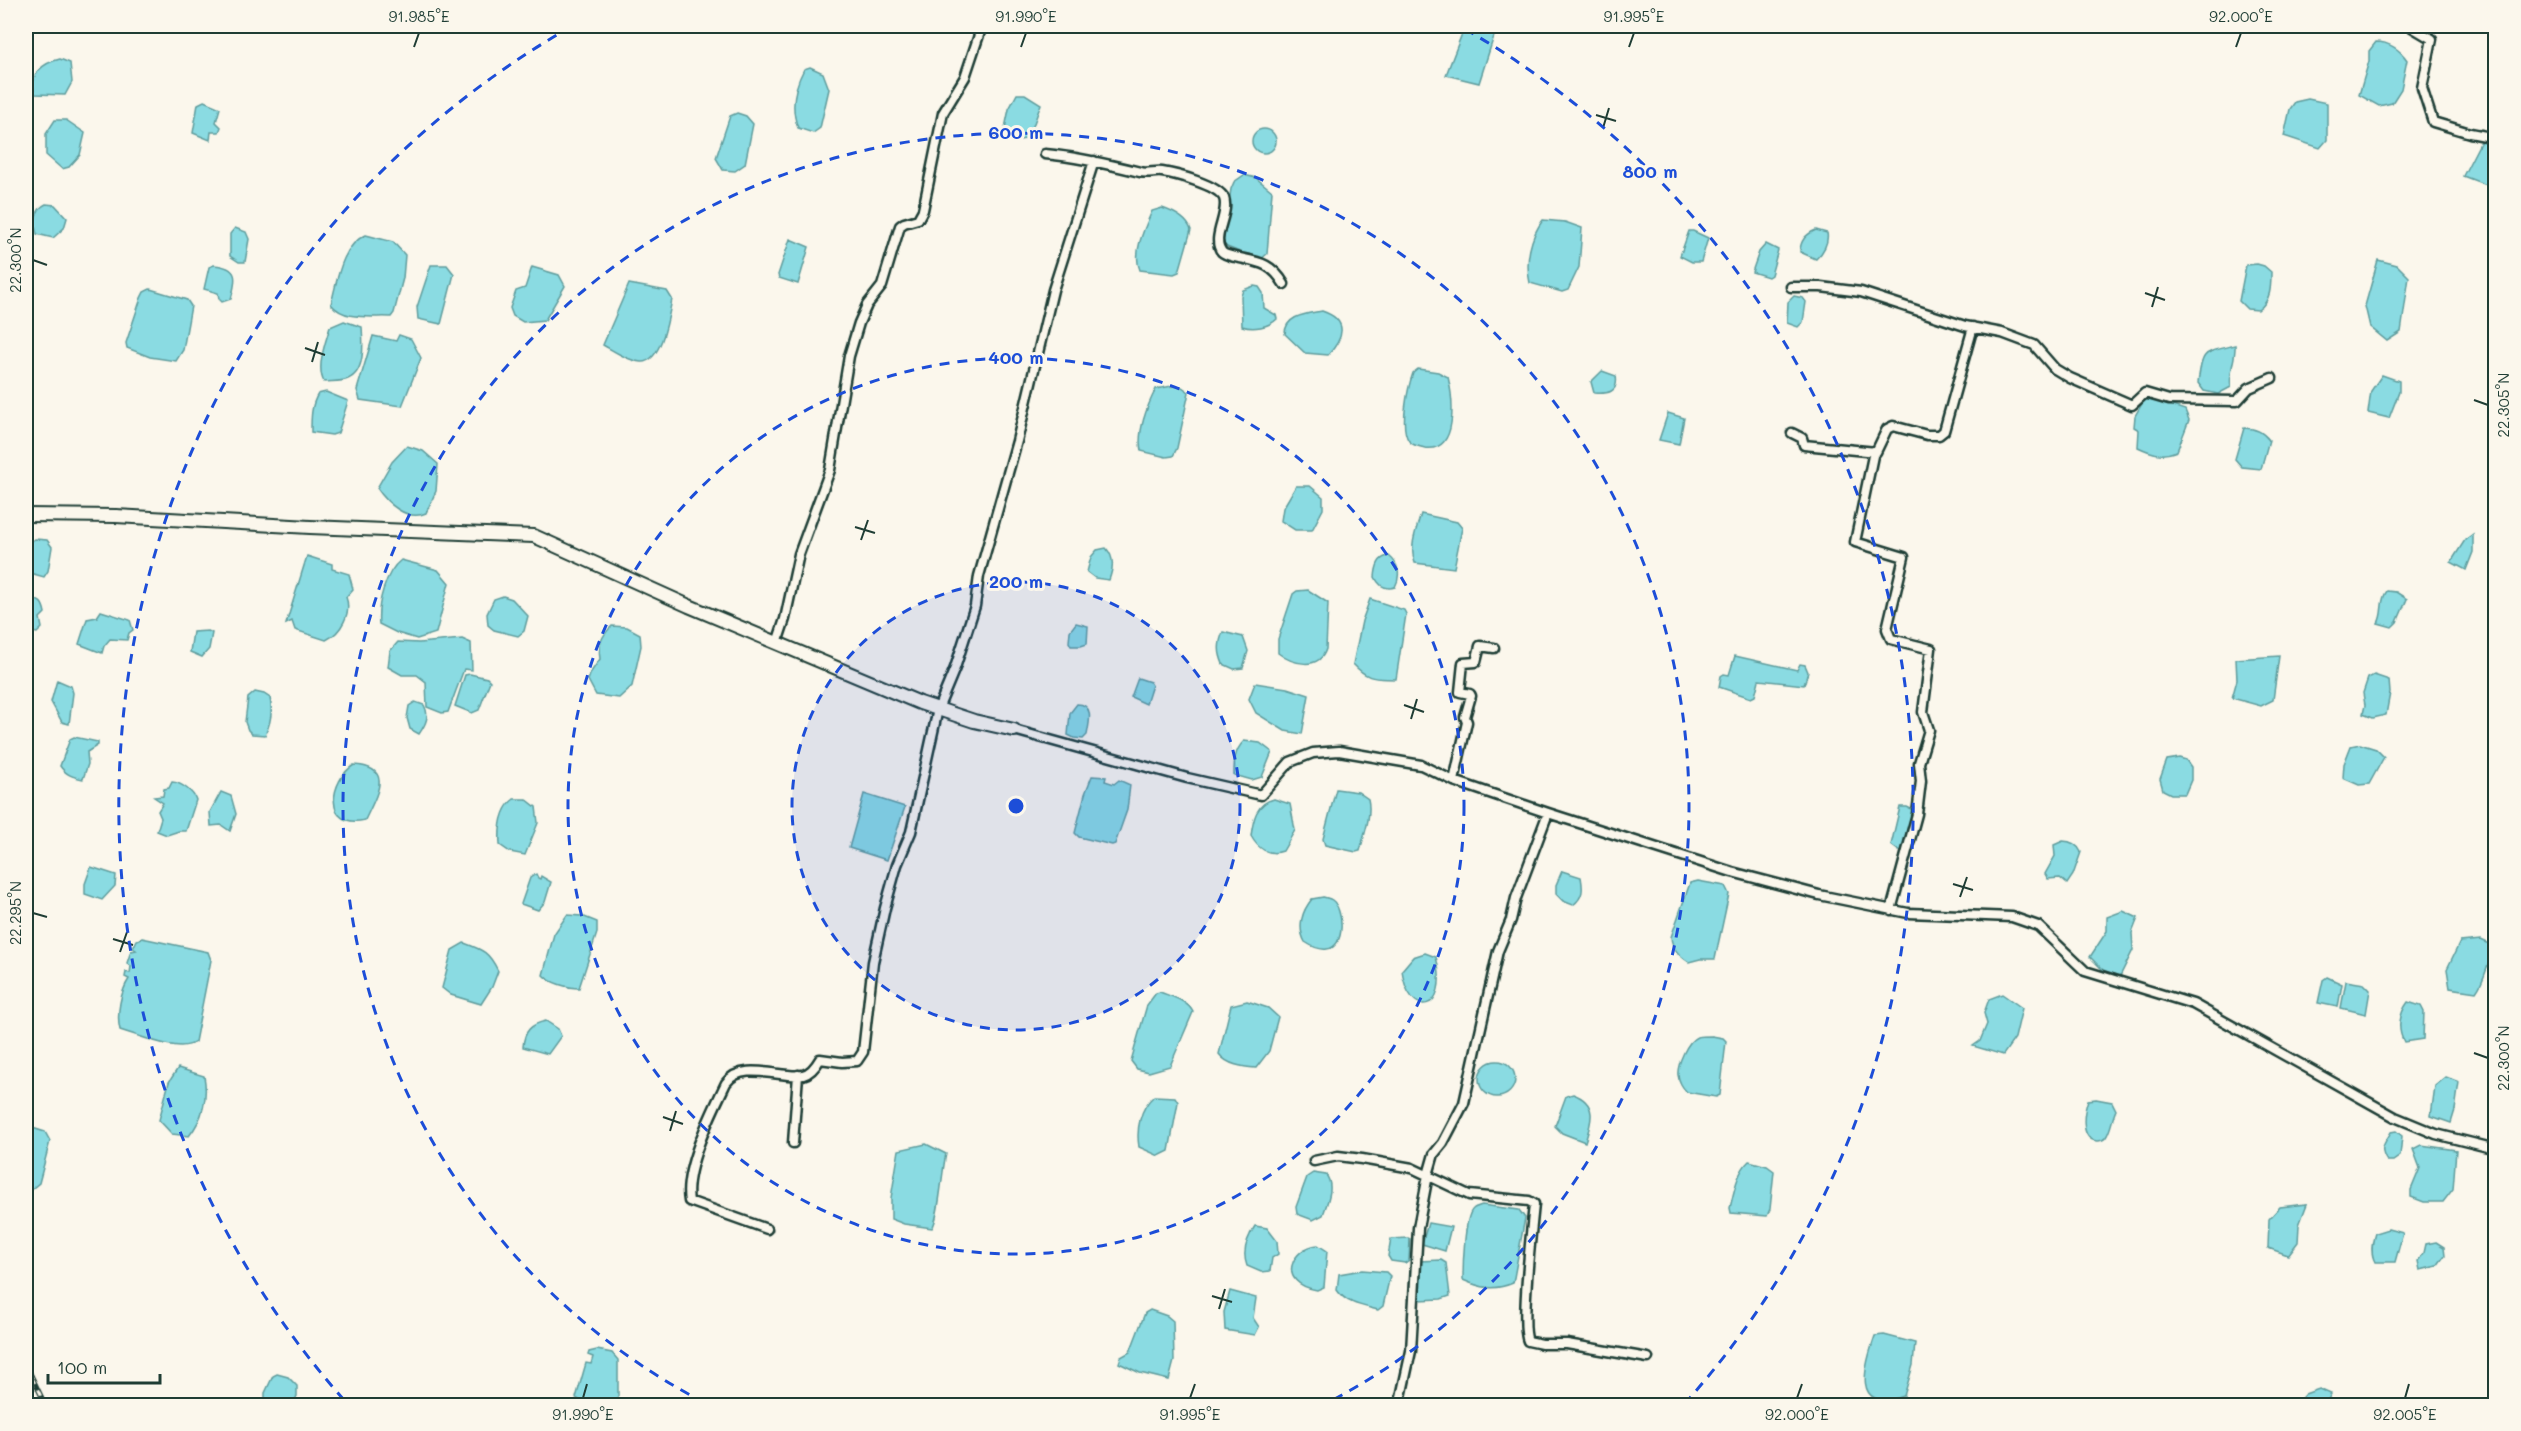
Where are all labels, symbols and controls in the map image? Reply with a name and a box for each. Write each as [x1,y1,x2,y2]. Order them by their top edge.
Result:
text: 91.985°E [388,6,450,26]
text: 91.990°E [995,6,1057,26]
text: 91.995°E [1604,6,1665,26]
text: 92.000°E [2209,6,2273,26]
text: 600 m [989,120,1043,144]
text: 800 m [1622,159,1678,183]
text: 22.300°N [5,227,25,293]
text: 400 m [988,345,1044,369]
text: 22.305°N [2493,373,2513,437]
text: 200 m [989,569,1043,593]
centre of rings [1006,796,1026,816]
text: 22.295°N [5,881,25,945]
text: 22.300°N [2493,1025,2513,1091]
scale bar [48,1347,160,1385]
text: 100 m [57,1355,107,1379]
text: 91.990°E [552,1404,614,1424]
text: 91.995°E [1160,1404,1221,1424]
text: 92.000°E [1765,1404,1829,1424]
text: 92.005°E [2373,1404,2437,1424]

